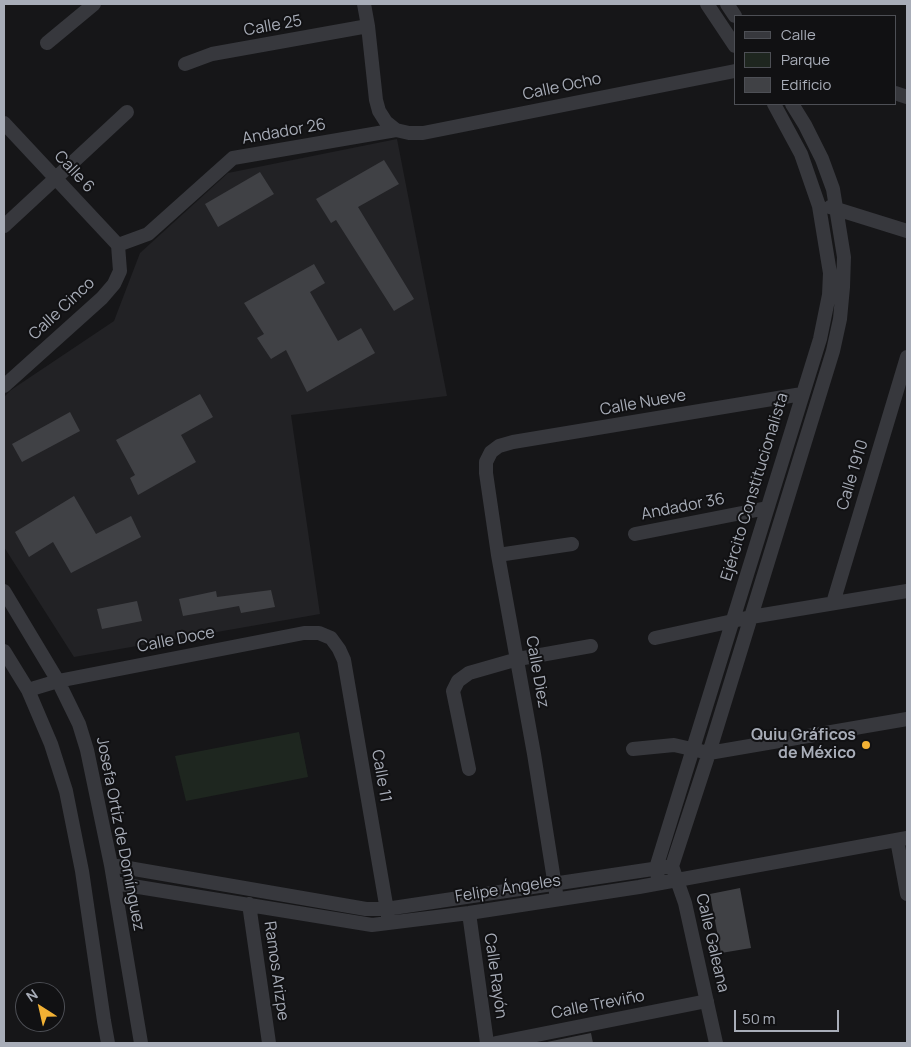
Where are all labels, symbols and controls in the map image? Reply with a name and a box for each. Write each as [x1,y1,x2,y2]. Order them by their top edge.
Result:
street label: Calle 25 [242,11,304,41]
legend [734,15,896,105]
text: Calle [781,24,816,45]
text: Parque [781,49,830,70]
street label: Calle Ocho [521,69,603,105]
text: Edificio [781,74,831,95]
street label: Andador 26 [241,115,327,149]
street label: Calle 6 [50,147,98,197]
street label: Calle Cinco [25,274,99,344]
street label: Calle Nueve [598,386,688,420]
street label: Ejército Constitucionalista [717,391,793,583]
street label: Calle 1910 [833,438,873,512]
street label: Andador 36 [640,490,726,524]
street label: Calle Doce [136,623,216,657]
street label: Calle Diez [521,635,553,709]
place label: Quiu Gráficos de México [751,726,856,764]
street label: Josefa Ortíz de Domínguez [92,735,148,933]
marker: Quiu Gráficos de México [860,739,872,751]
street label: Calle 11 [367,748,395,804]
street label: Felipe Ángeles [454,871,562,907]
street label: Calle Galeana [691,892,733,994]
street label: Ramos Arizpe [260,920,292,1022]
street label: Calle Rayón [480,932,510,1020]
north arrow [15,982,65,1032]
text: N [22,984,41,1006]
street label: Calle Treviño [550,987,646,1023]
scale bar [736,1000,841,1032]
text: 50 m [742,1008,776,1029]

